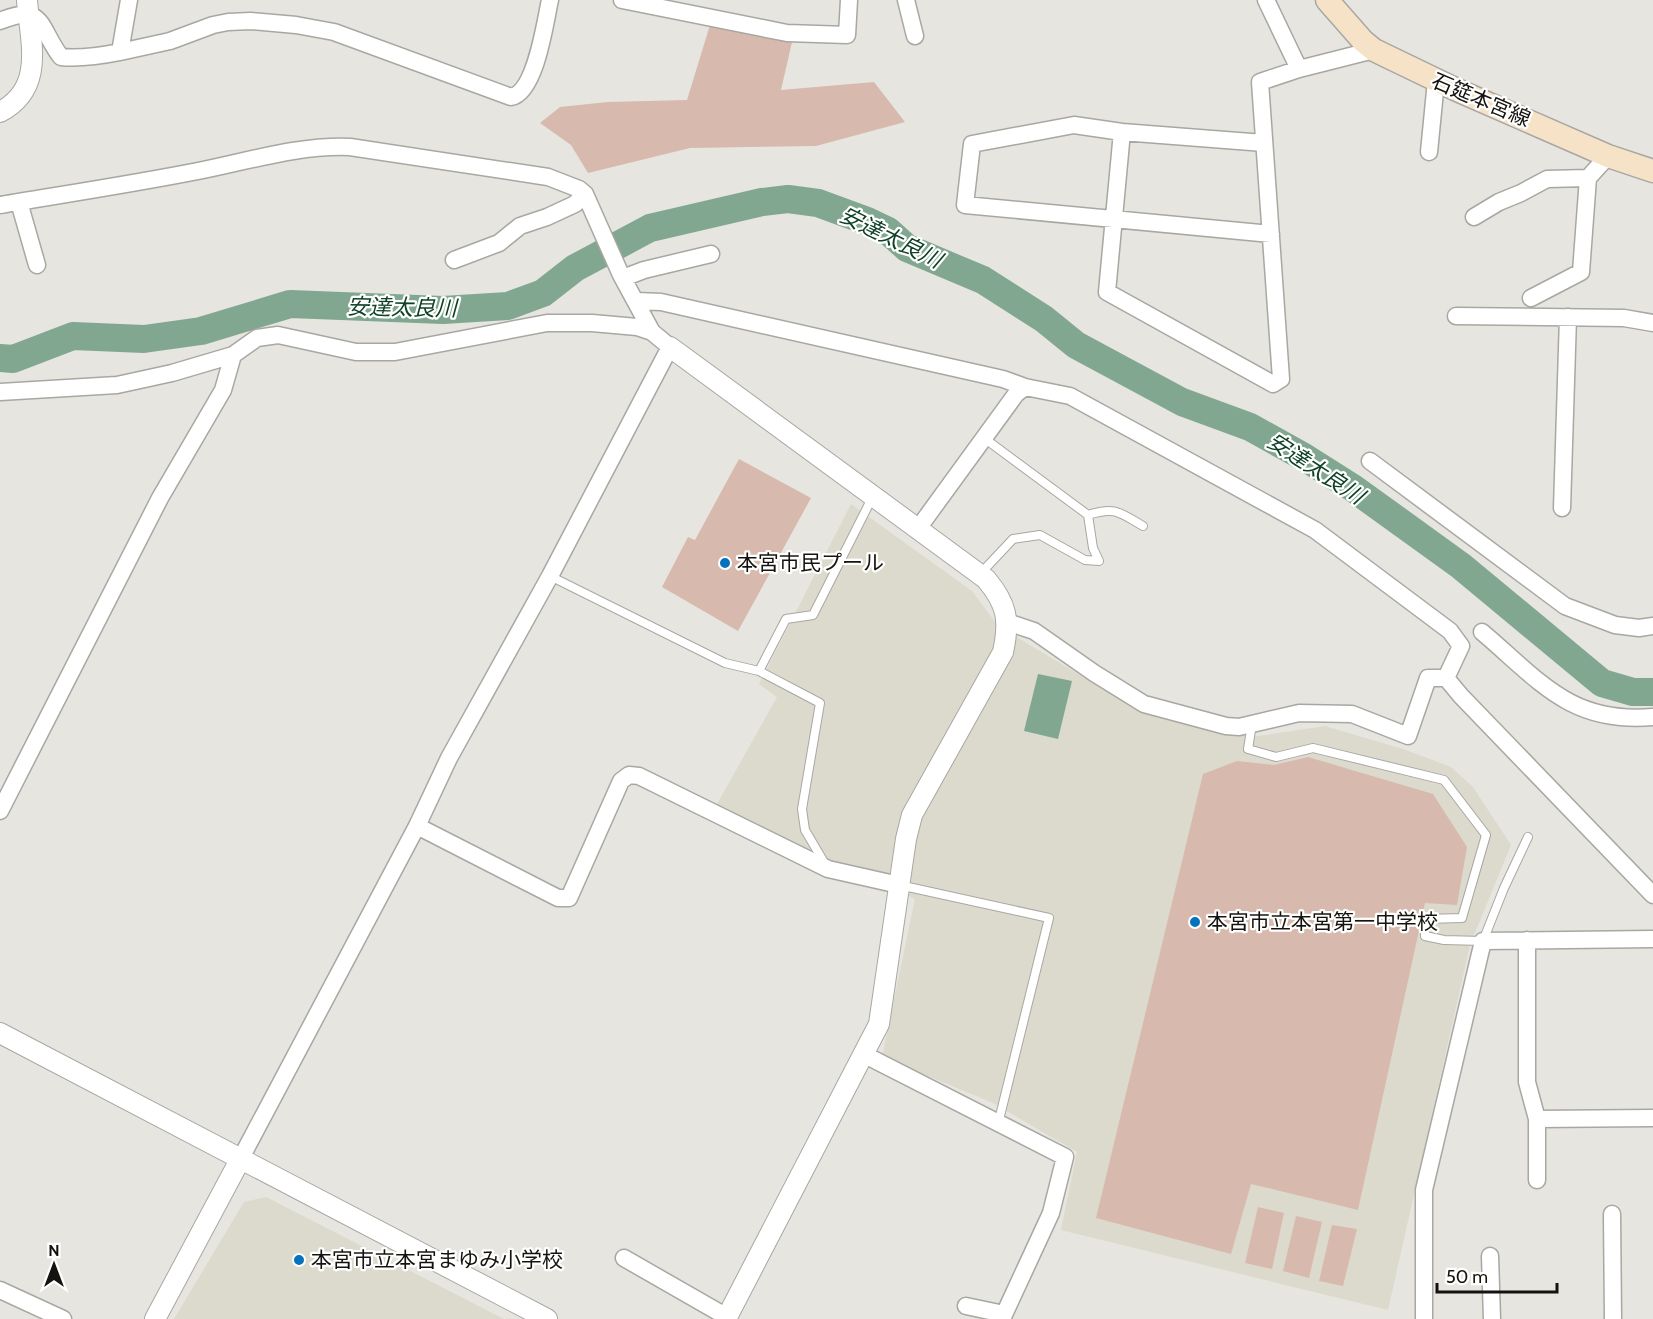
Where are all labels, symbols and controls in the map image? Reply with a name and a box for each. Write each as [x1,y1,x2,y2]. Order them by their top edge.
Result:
street label: 石筵本宮線 [1428,68,1534,132]
water label: 安達太良川 [835,201,948,275]
water label: 安達太良川 [347,293,459,322]
water label: 安達太良川 [1262,427,1371,511]
place label: 本宮市民プール [737,550,884,575]
marker: 本宮市民プール [718,556,732,570]
place label: 本宮市立本宮第一中学校 [1207,909,1438,934]
marker: 本宮市立本宮第一中学校 [1188,915,1202,929]
north arrow [24,1235,84,1295]
text: N [48,1241,60,1260]
place label: 本宮市立本宮まゆみ小学校 [311,1247,563,1272]
marker: 本宮市立本宮まゆみ小学校 [292,1253,306,1267]
scale bar [1437,1256,1557,1294]
text: 50 m [1446,1266,1488,1288]

